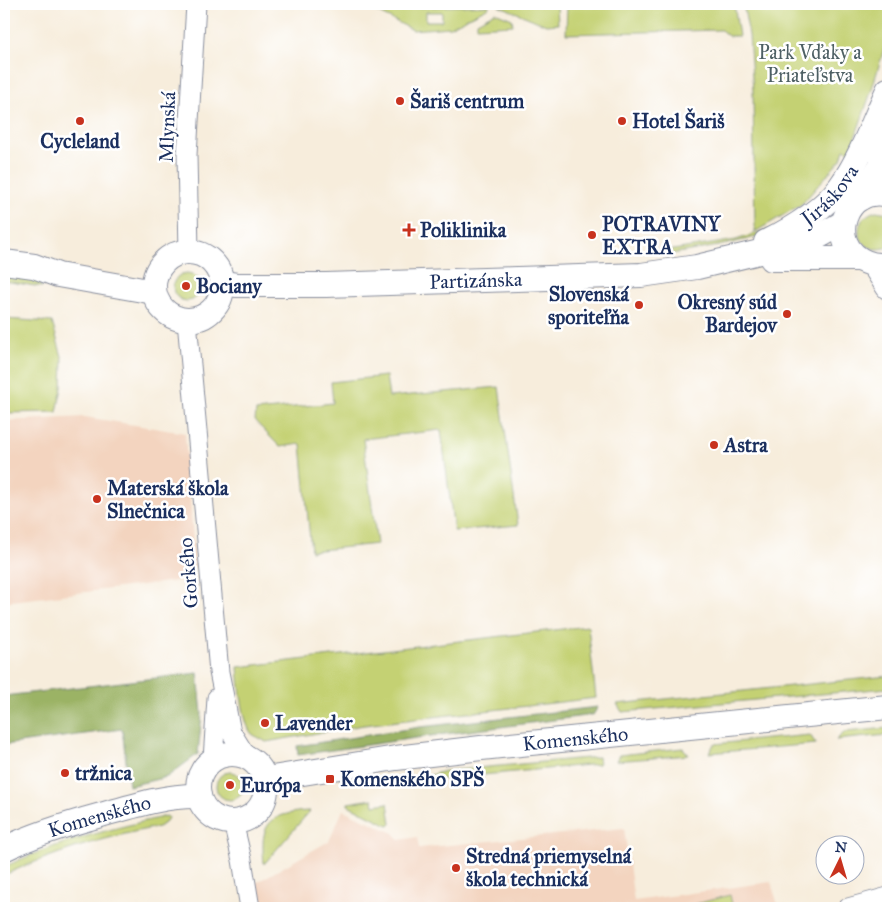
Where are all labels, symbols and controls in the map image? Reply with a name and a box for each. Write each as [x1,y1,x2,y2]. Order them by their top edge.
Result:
park label: Park Vďaky a Priateľstva [758,40,862,87]
place label: Šariš centrum [410,87,524,113]
street label: Mlynská [154,91,180,163]
marker: Šariš centrum [394,95,406,107]
place label: Hotel Šariš [632,107,725,133]
marker: Cycleland [74,115,86,127]
marker: Hotel Šariš [616,115,628,127]
place label: Cycleland [40,129,121,154]
street label: Jiráskova [795,160,863,232]
place label: POTRAVINY EXTRA [602,212,722,259]
place label: Poliklinika [420,218,507,242]
marker: Poliklinika [402,223,416,237]
marker: POTRAVINY EXTRA [586,229,598,241]
street label: Partizánska [429,267,523,294]
place label: Bociany [196,274,263,299]
marker: Bociany [180,280,192,292]
place label: Slovenská sporiteľňa [548,282,630,330]
place label: Okresný súd Bardejov [677,290,778,338]
marker: Slovenská sporiteľňa [633,299,645,311]
marker: Okresný súd Bardejov [781,308,793,320]
place label: Astra [722,433,768,457]
marker: Astra [708,439,720,451]
place label: Materská škola Slnečnica [107,476,229,523]
marker: Materská škola Slnečnica [91,493,103,505]
street label: Gorkého [173,537,203,609]
place label: Lavender [275,711,353,735]
marker: Lavender [259,717,271,729]
street label: Komenského [521,721,629,756]
place label: tržnica [74,761,133,785]
place label: Komenského SPŠ [340,765,485,791]
marker: tržnica [59,767,71,779]
place label: Európa [240,773,302,798]
marker: Komenského SPŠ [324,773,336,785]
marker: Európa [224,779,236,791]
street label: Komenského [45,790,153,842]
north arrow [814,834,864,884]
text: N [834,839,848,857]
place label: Stredná priemyselná škola technická [466,844,632,891]
marker: Stredná priemyselná škola technická [450,862,462,874]

